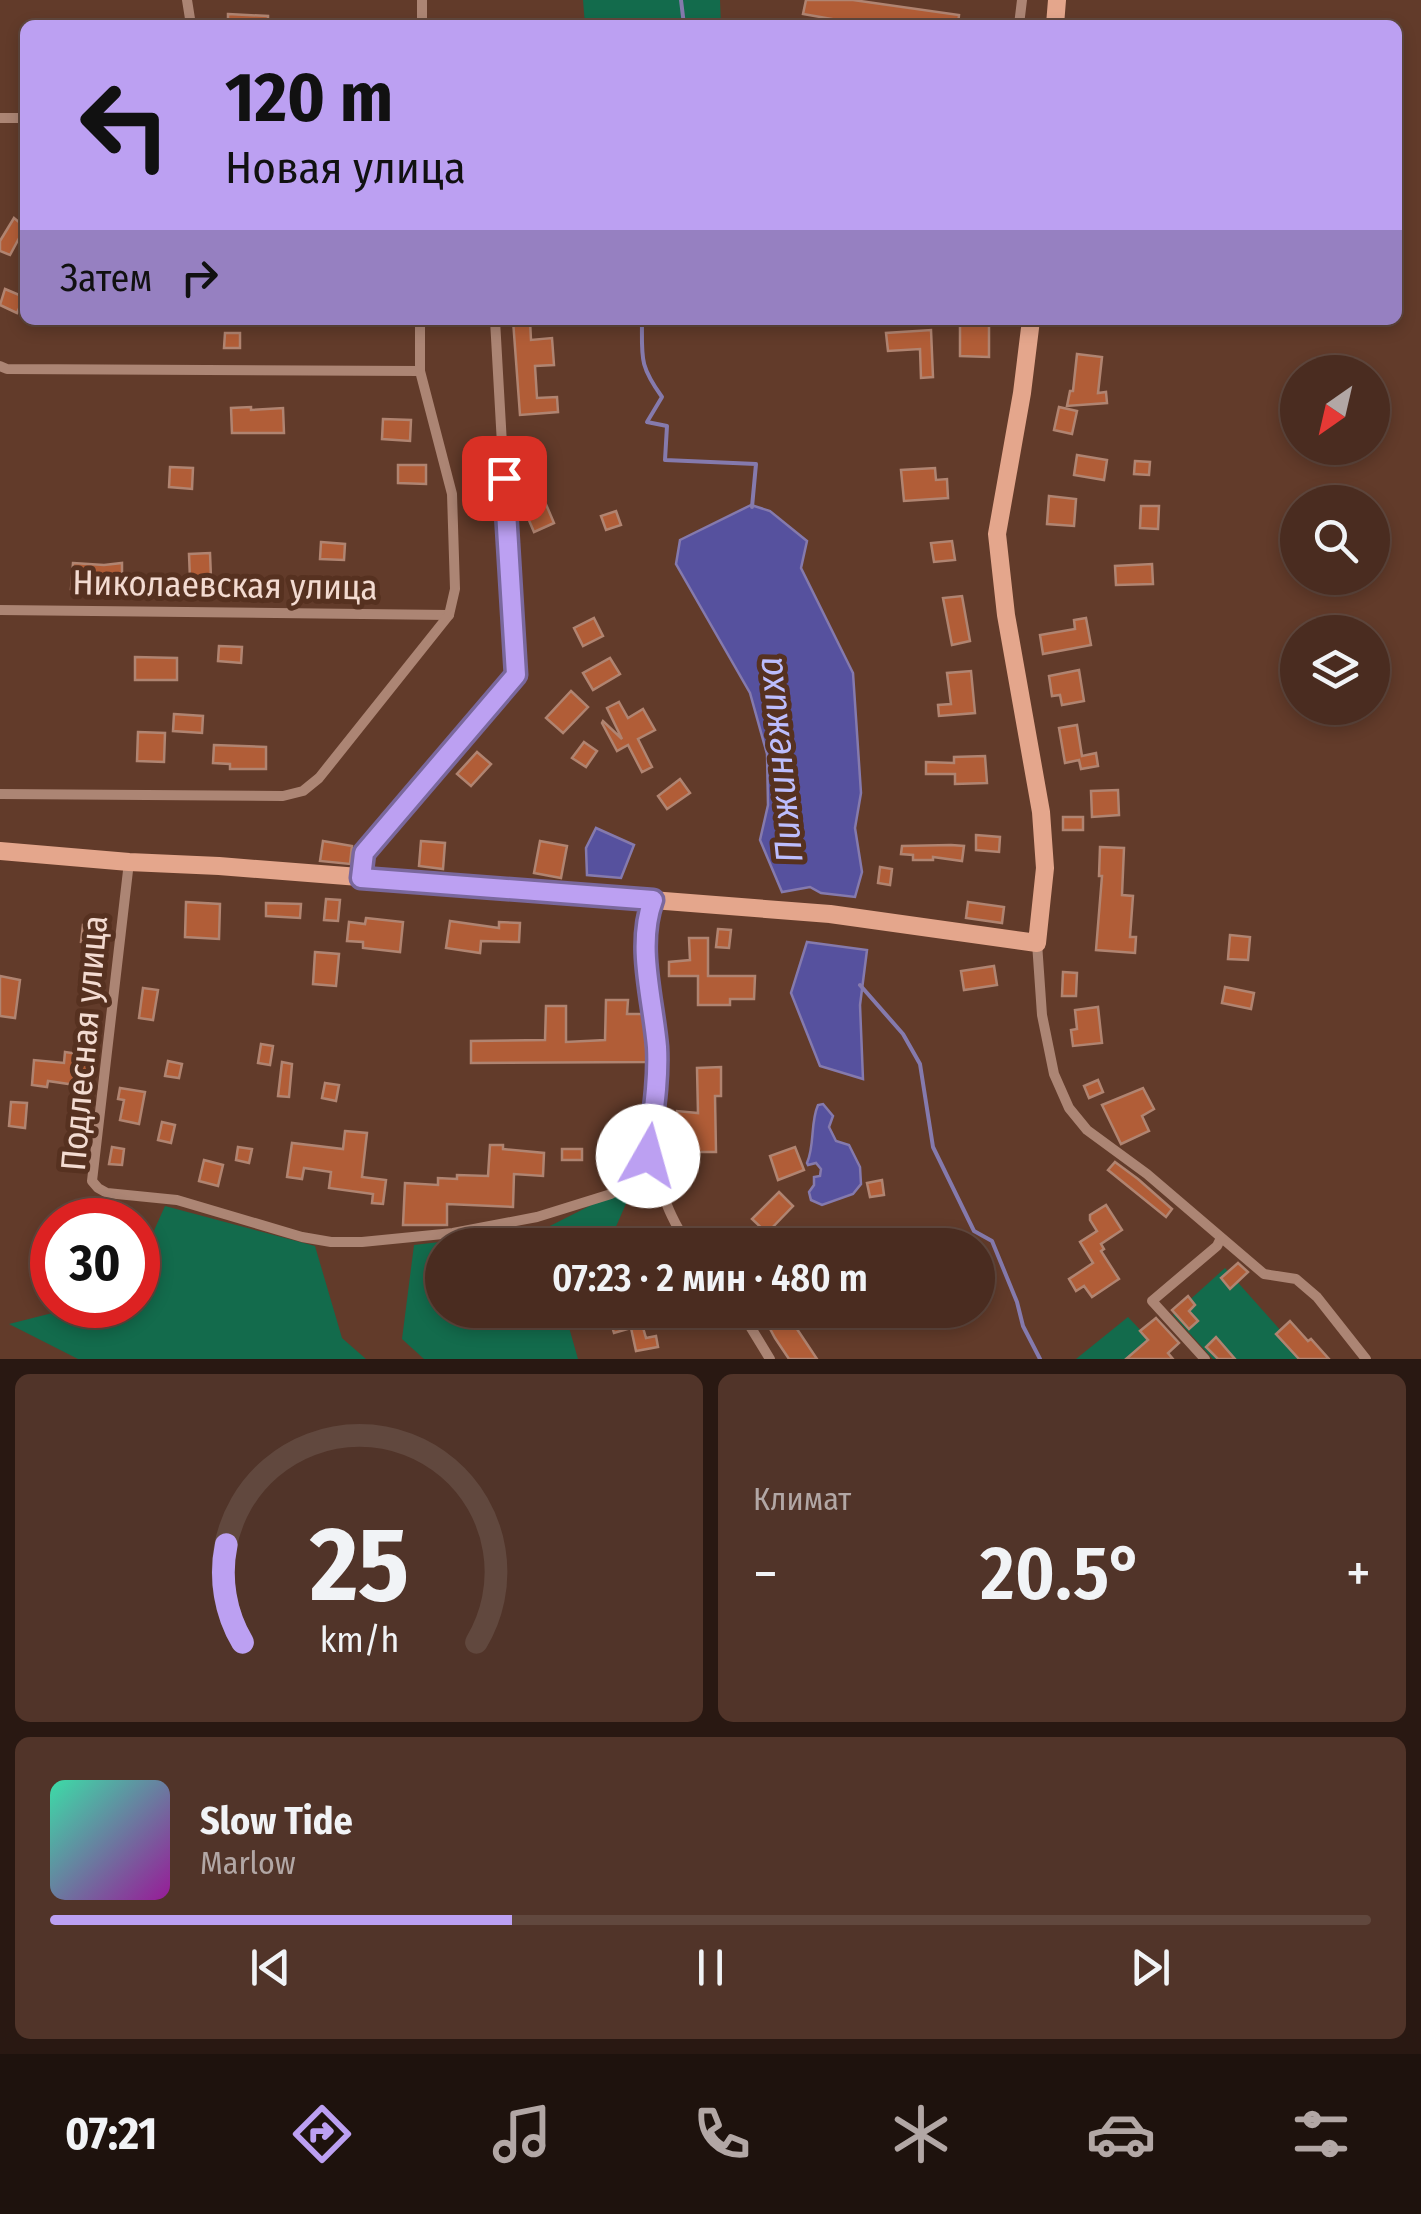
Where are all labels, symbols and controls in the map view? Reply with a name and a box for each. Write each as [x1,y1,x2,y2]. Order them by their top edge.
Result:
text: 120 m [225,56,393,140]
icon: left [60,60,190,190]
text: Новая улица [225,141,466,195]
icon: right [172,250,227,305]
text: Затем [60,255,152,301]
north arrow [1280,355,1390,465]
map controls [1280,355,1390,725]
pin [462,436,547,521]
icon: arrive [477,451,532,506]
button: search [1280,485,1390,595]
street label: Николаевская улица [72,561,378,609]
button: layers [1280,615,1390,725]
water label: Пижинежиха [745,655,813,865]
street label: Подлесная улица [52,913,116,1173]
position arrow [596,1104,700,1208]
speed limit sign: 30 [30,1198,160,1328]
text: 07:23 · 2 мин · 480 m [552,1255,868,1301]
text: Климат [753,1480,851,1518]
text: 25 [308,1503,409,1628]
text: 20.5° [980,1529,1144,1619]
text: − [753,1541,778,1607]
text: + [1346,1541,1371,1607]
text: km/h [319,1619,399,1661]
text: Slow Tide [200,1798,353,1844]
text: Marlow [200,1844,296,1882]
icon: previous [243,1940,298,1995]
icon: pause [683,1940,738,1995]
icon: next [1123,1940,1178,1995]
icon: directions [287,2099,357,2169]
icon: music [487,2099,557,2169]
icon: phone [687,2099,757,2169]
icon: climate [886,2099,956,2169]
icon: car [1086,2099,1156,2169]
icon: filters [1286,2099,1356,2169]
text: 07:21 [65,2107,157,2161]

